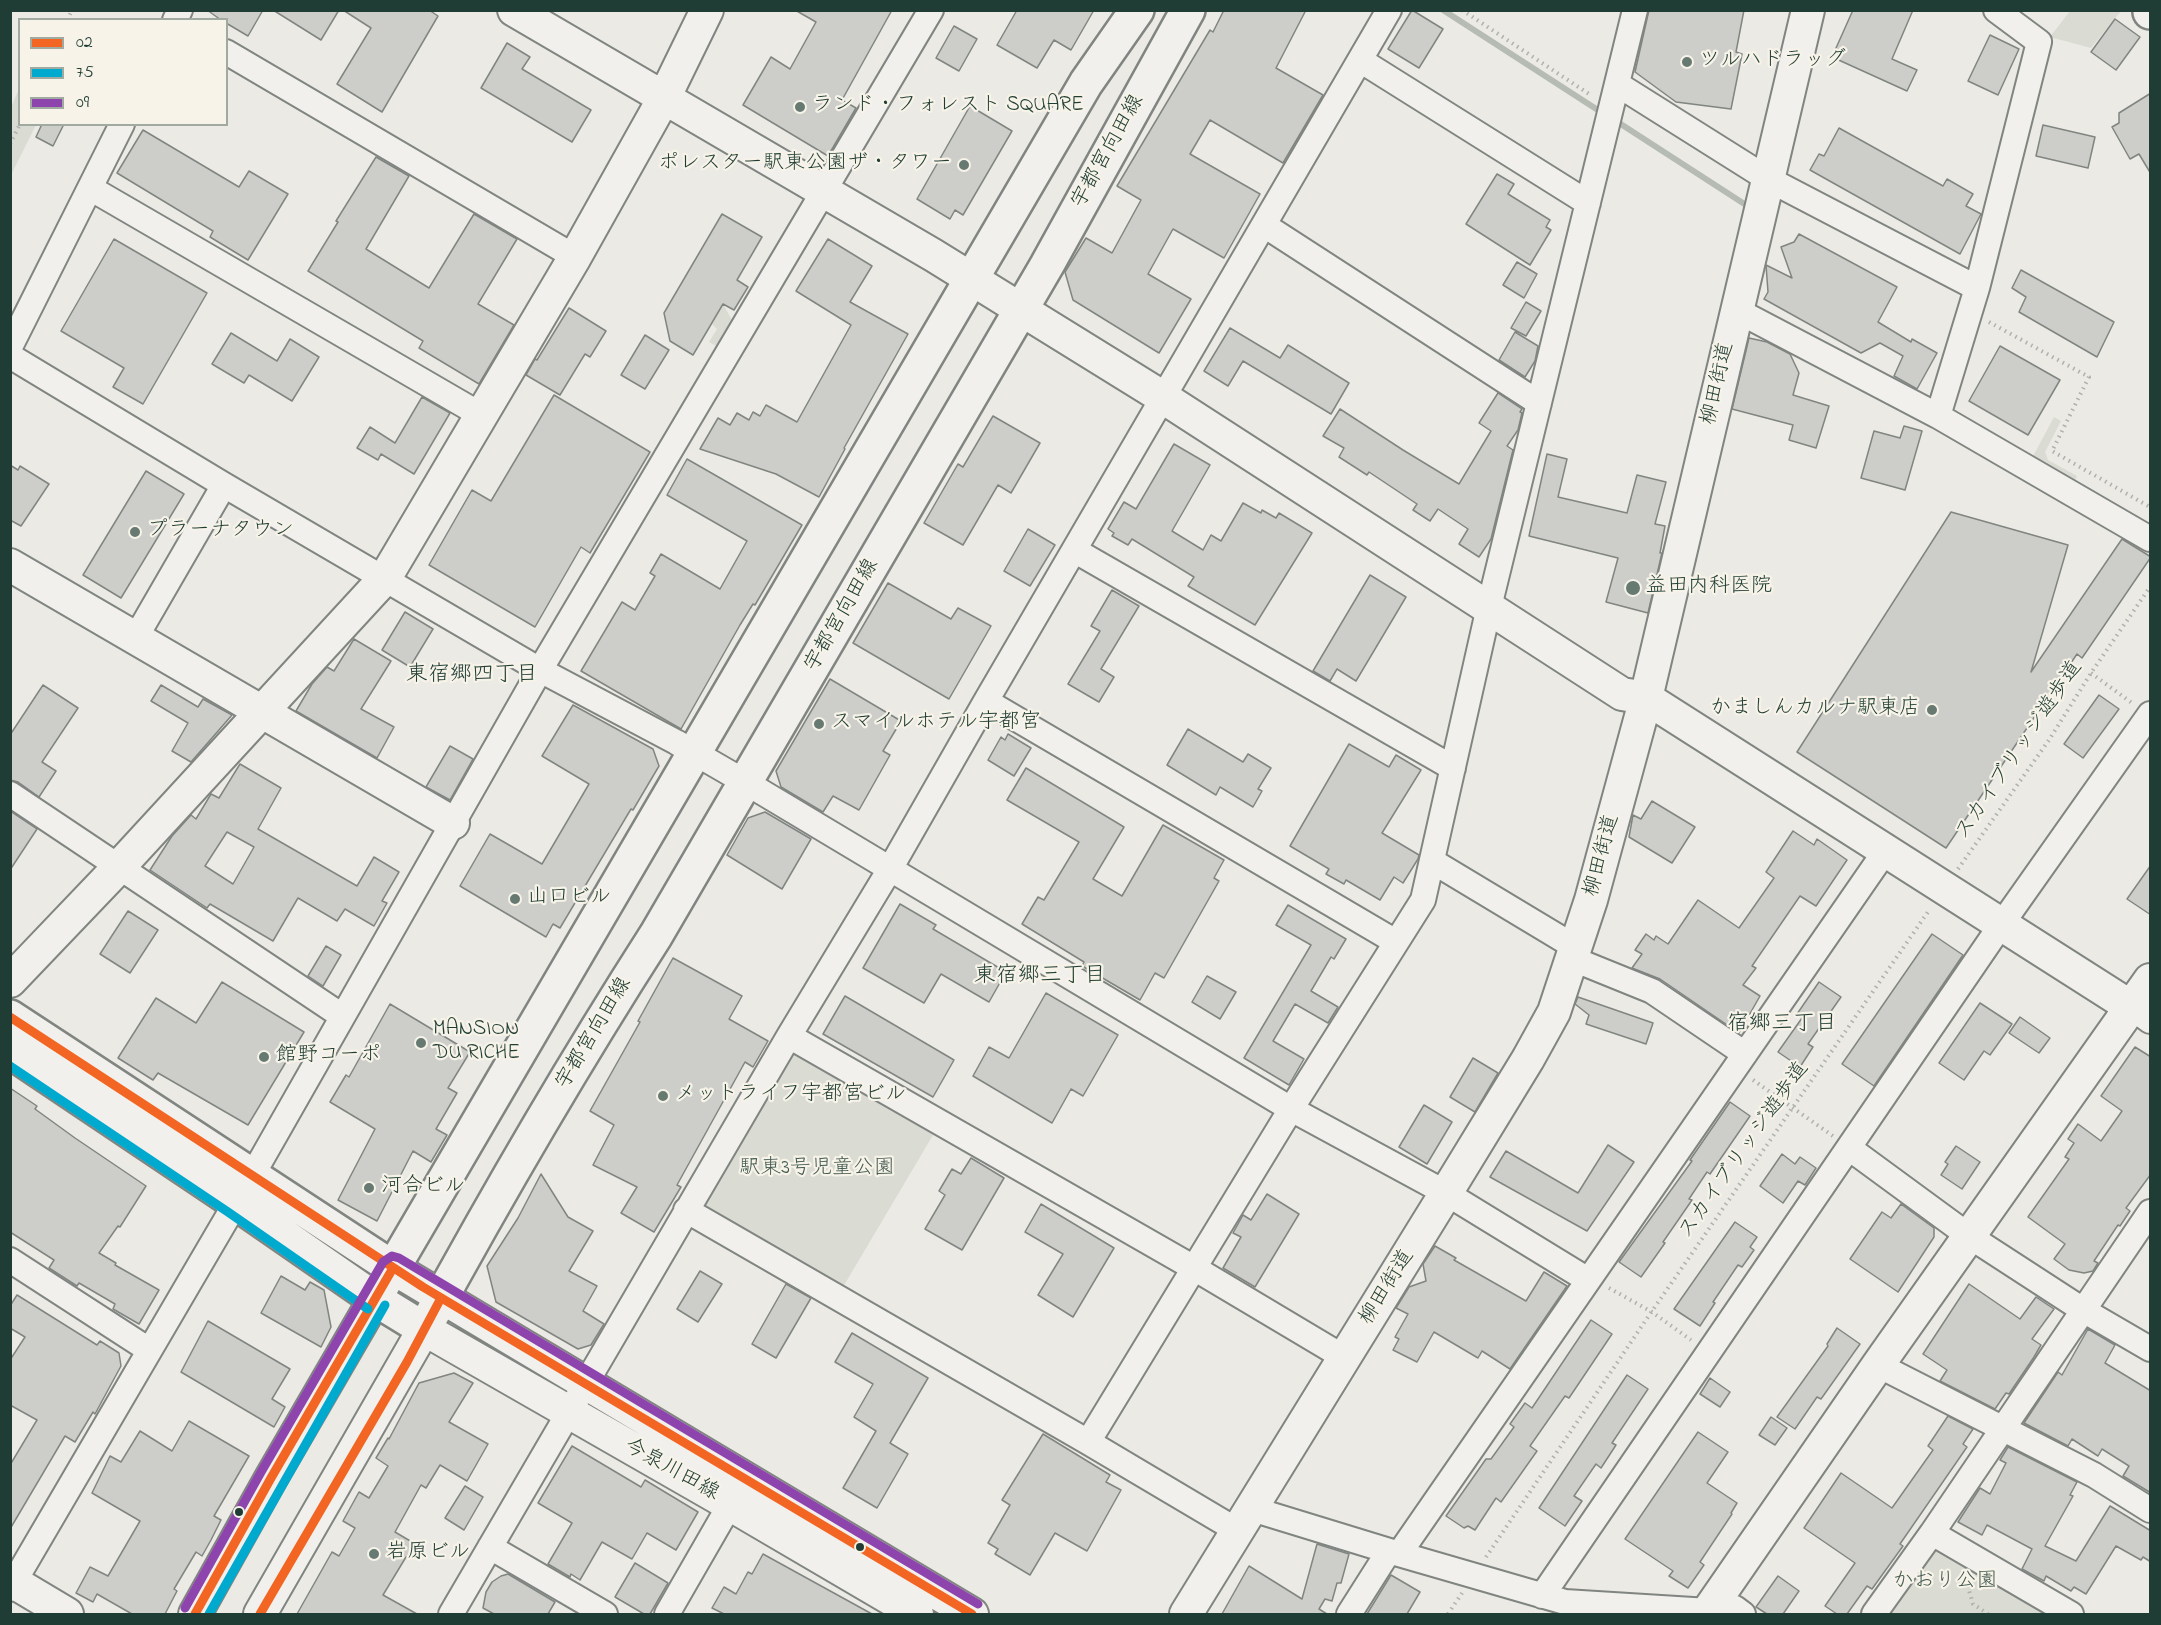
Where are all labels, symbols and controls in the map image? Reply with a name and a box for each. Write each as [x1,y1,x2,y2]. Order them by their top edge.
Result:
legend [18,18,228,126]
text: 02 [76,30,93,56]
place label: ツルハドラッグ [1699,49,1846,75]
marker: ツルハドラッグ [1680,55,1694,69]
text: 75 [76,60,94,86]
text: 09 [76,90,89,116]
street label: 宇都宮向田線 [1067,91,1151,213]
place label: ランド・フォレスト SQUARE [812,94,1084,120]
marker: ランド・フォレスト SQUARE [793,100,807,114]
place label: ポレスター駅東公園ザ・タワー [658,152,952,178]
marker: ポレスター駅東公園ザ・タワー [957,158,971,172]
street label: 柳田街道 [1697,340,1741,428]
place label: プラーナタウン [147,519,294,545]
marker: プラーナタウン [128,525,142,539]
street label: 宇都宮向田線 [801,555,885,677]
place label: 益田内科医院 [1646,575,1772,601]
marker: 益田内科医院 [1624,579,1642,597]
street label: スカイブリッジ遊歩道 [1951,657,2089,845]
district label: 東宿郷四丁目 [406,663,538,689]
place label: かましんカルナ駅東店 [1710,697,1920,723]
marker: かましんカルナ駅東店 [1925,703,1939,717]
place label: スマイルホテル宇都宮 [831,711,1041,737]
marker: スマイルホテル宇都宮 [812,717,826,731]
street label: 柳田街道 [1580,812,1626,900]
place label: 山口ビル [527,886,611,912]
marker: 山口ビル [508,892,522,906]
district label: 東宿郷三丁目 [974,964,1106,990]
street label: 宇都宮向田線 [552,974,638,1094]
district label: 宿郷三丁目 [1727,1012,1837,1038]
place label: MANSION DU RICHE [433,1018,520,1068]
marker: MANSION DU RICHE [414,1036,428,1050]
place label: 館野コーポ [276,1044,381,1070]
marker: 館野コーポ [257,1050,271,1064]
street label: スカイブリッジ遊歩道 [1674,1058,1816,1244]
place label: メットライフ宇都宮ビル [675,1083,906,1109]
marker: メットライフ宇都宮ビル [656,1089,670,1103]
park label: 駅東3号児童公園 [739,1157,895,1183]
place label: 河合ビル [381,1175,465,1201]
marker: 河合ビル [362,1181,376,1195]
street label: 柳田街道 [1355,1246,1421,1330]
street label: 今泉川田線 [619,1435,723,1507]
unlabelled marker [233,1506,245,1518]
place label: 岩原ビル [386,1541,470,1567]
unlabelled marker [854,1541,866,1553]
marker: 岩原ビル [367,1547,381,1561]
park label: かおり公園 [1893,1570,1997,1596]

